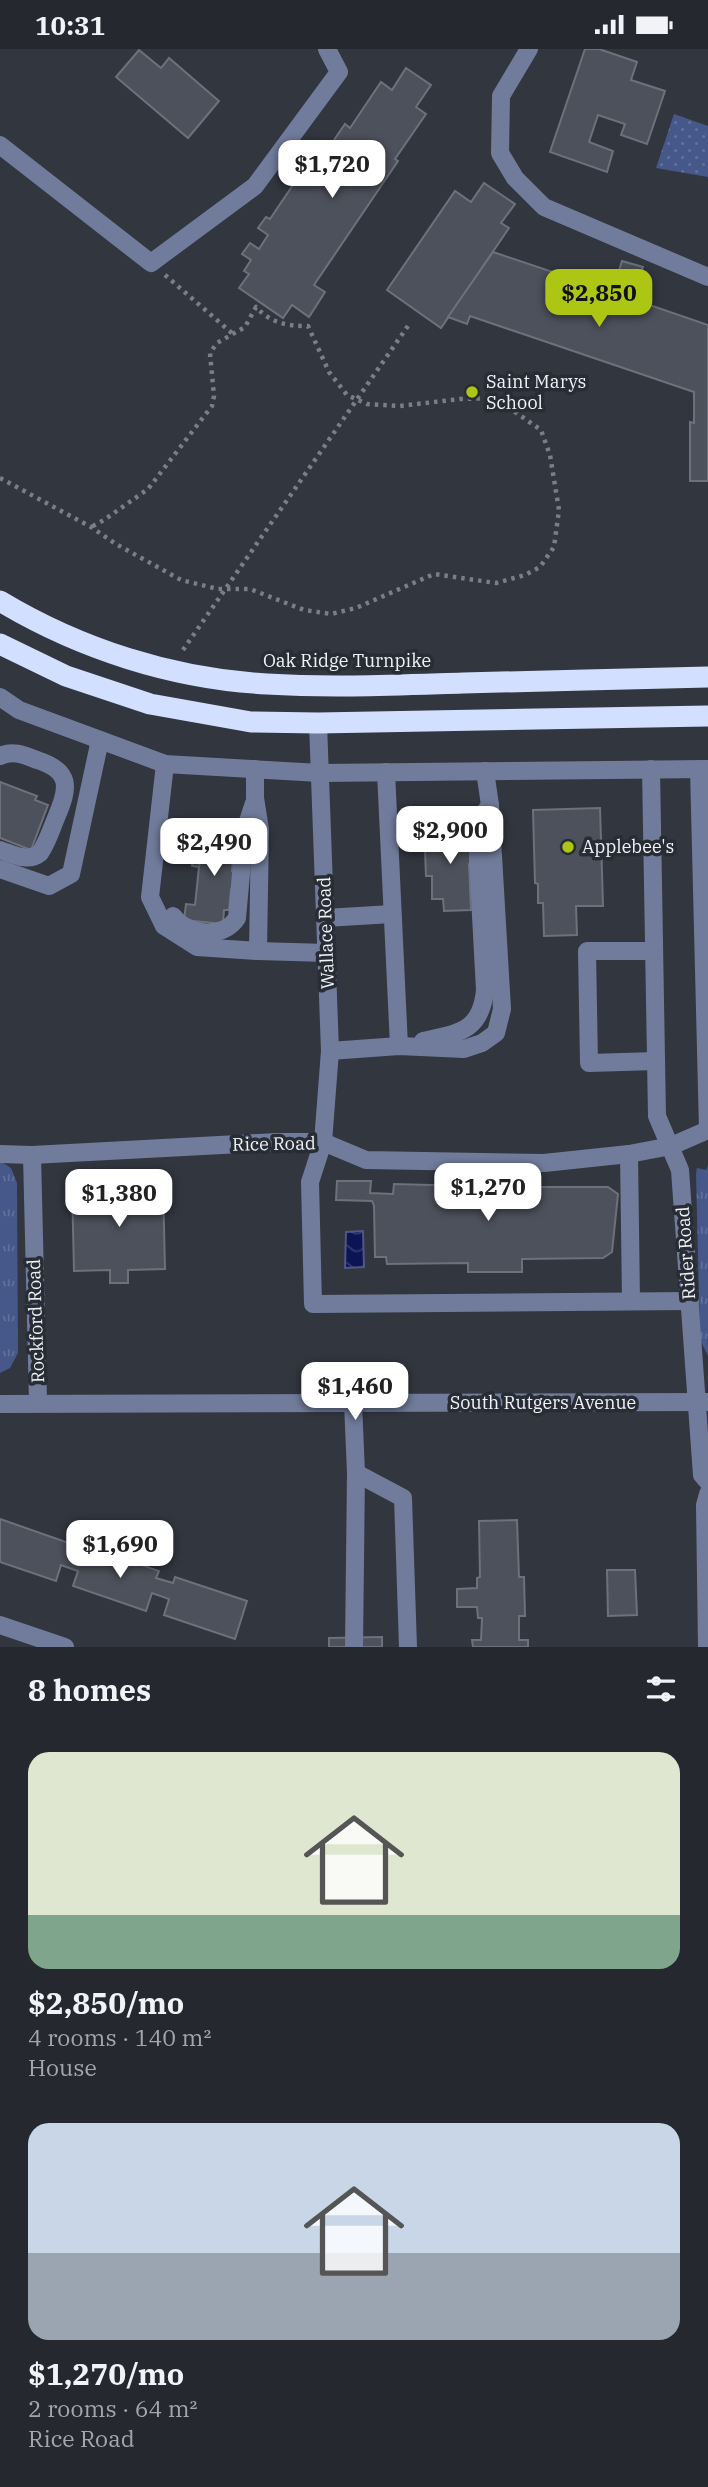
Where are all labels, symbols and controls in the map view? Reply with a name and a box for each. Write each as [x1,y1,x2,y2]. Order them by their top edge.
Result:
text: 10:31 [35,8,105,42]
pin: $1,720 [275,141,389,200]
text: $1,720 [294,148,370,178]
pin: $2,850 [542,269,656,329]
text: $2,850 [561,277,637,307]
place label: Saint Marys School [486,370,586,414]
marker: Saint Marys School [464,384,480,400]
street label: Oak Ridge Turnpike [263,649,431,672]
pin: $2,900 [393,807,507,866]
text: $2,900 [412,814,488,844]
pin: $2,490 [157,819,271,878]
text: $2,490 [176,826,252,856]
place label: Applebee's [582,835,674,858]
marker: Applebee's [560,839,576,855]
street label: Wallace Road [312,876,339,990]
street label: Rice Road [232,1131,316,1156]
pin: $1,270 [431,1163,545,1223]
pin: $1,380 [62,1169,176,1229]
text: $1,270 [450,1171,526,1201]
text: $1,380 [81,1177,157,1207]
street label: Rider Road [671,1206,700,1300]
street label: Rockford Road [22,1259,49,1383]
pin: $1,460 [298,1363,412,1422]
text: $1,460 [317,1370,393,1400]
street label: South Rutgers Avenue [450,1391,636,1414]
pin: $1,690 [63,1521,177,1580]
text: $1,690 [82,1528,158,1558]
text: 8 homes [28,1670,151,1709]
icon: filters [642,1670,680,1708]
icon: home [291,1797,417,1923]
text: $2,850/mo [28,1983,184,2022]
text: 4 rooms · 140 m² [28,2022,211,2052]
text: House [28,2052,97,2082]
icon: home [291,2168,417,2294]
text: $1,270/mo [28,2354,184,2393]
text: 2 rooms · 64 m² [28,2393,198,2423]
text: Rice Road [28,2423,135,2453]

